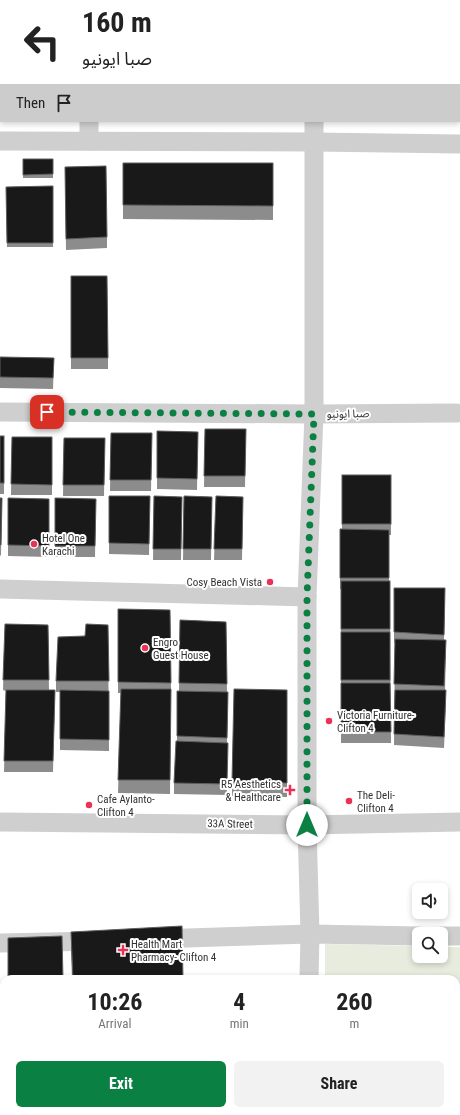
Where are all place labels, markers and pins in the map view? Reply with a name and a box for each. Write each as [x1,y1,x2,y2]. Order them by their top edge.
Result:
pin [30,395,64,429]
place label: Hotel One Karachi [42,532,85,558]
marker: Hotel One Karachi [29,539,39,549]
place label: Cosy Beach Vista [187,576,262,589]
marker: Cosy Beach Vista [265,577,275,587]
place label: Engro Guest House [153,636,209,662]
marker: Engro Guest House [140,643,150,653]
place label: Victoria Furniture- Clifton 4 [337,709,415,735]
marker: Victoria Furniture- Clifton 4 [324,716,334,726]
place label: R5 Aesthetics & Healthcare [221,778,281,804]
marker: R5 Aesthetics & Healthcare [284,784,296,796]
place label: The Deli- Clifton 4 [357,789,395,815]
place label: Cafe Aylanto- Clifton 4 [97,793,155,819]
marker: The Deli- Clifton 4 [344,796,354,806]
marker: Cafe Aylanto- Clifton 4 [84,800,94,810]
place label: Health Mart Pharmacy- Clifton 4 [131,938,217,964]
marker: Health Mart Pharmacy- Clifton 4 [118,945,128,955]

